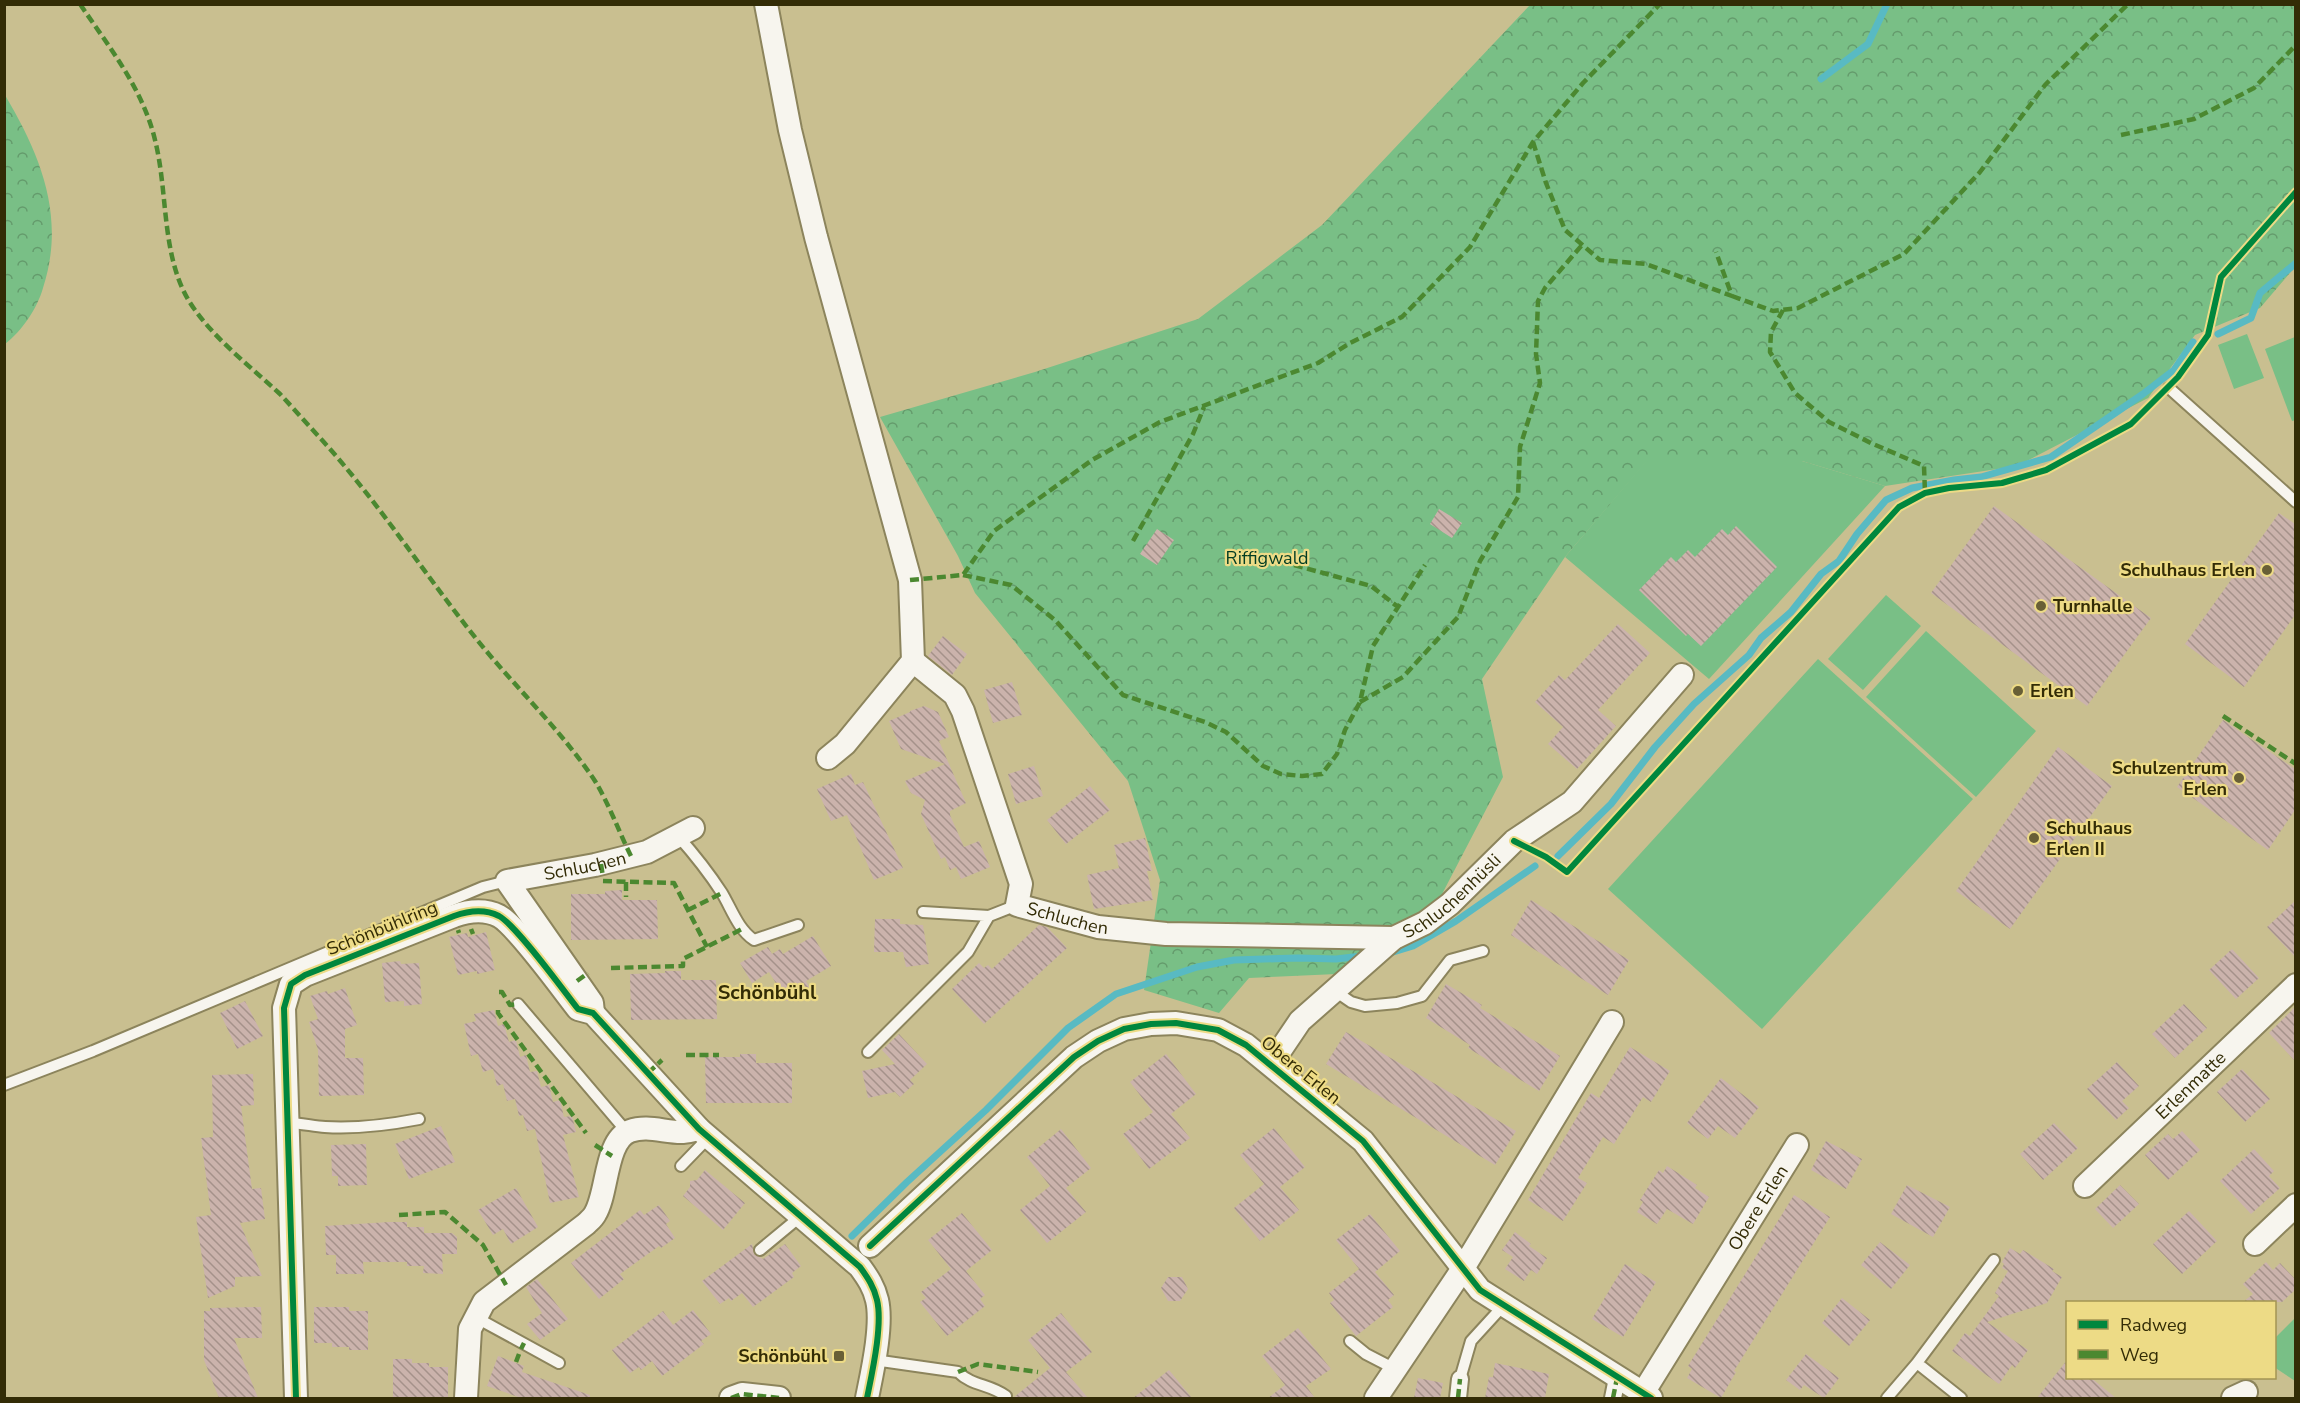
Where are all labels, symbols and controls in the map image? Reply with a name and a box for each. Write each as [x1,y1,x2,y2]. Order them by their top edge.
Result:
park label: Riffigwald [1226,546,1308,570]
place label: Schulhaus Erlen [2120,558,2255,582]
marker: Schulhaus Erlen [2260,563,2274,577]
place label: Turnhalle [2053,594,2133,618]
marker: Turnhalle [2034,599,2048,613]
place label: Erlen [2030,679,2074,703]
marker: Erlen [2011,684,2025,698]
place label: Schulzentrum Erlen [2112,756,2227,801]
marker: Schulzentrum Erlen [2232,771,2246,785]
place label: Schulhaus Erlen II [2046,816,2132,861]
marker: Schulhaus Erlen II [2027,831,2041,845]
street label: Schluchen [542,846,629,886]
street label: Schluchenhüsli [1398,849,1506,944]
street label: Schönbühlring [323,895,441,961]
street label: Schluchen [1024,896,1109,940]
district label: Schönbühl [718,979,817,1006]
street label: Obere Erlen [1256,1030,1346,1110]
street label: Erlenmatte [2150,1046,2231,1125]
street label: Obere Erlen [1722,1160,1794,1255]
legend [2066,1301,2276,1379]
text: Radweg [2120,1313,2187,1337]
text: Weg [2120,1343,2159,1367]
place label: Schönbühl [738,1344,827,1368]
marker: Schönbühl [832,1349,846,1363]

